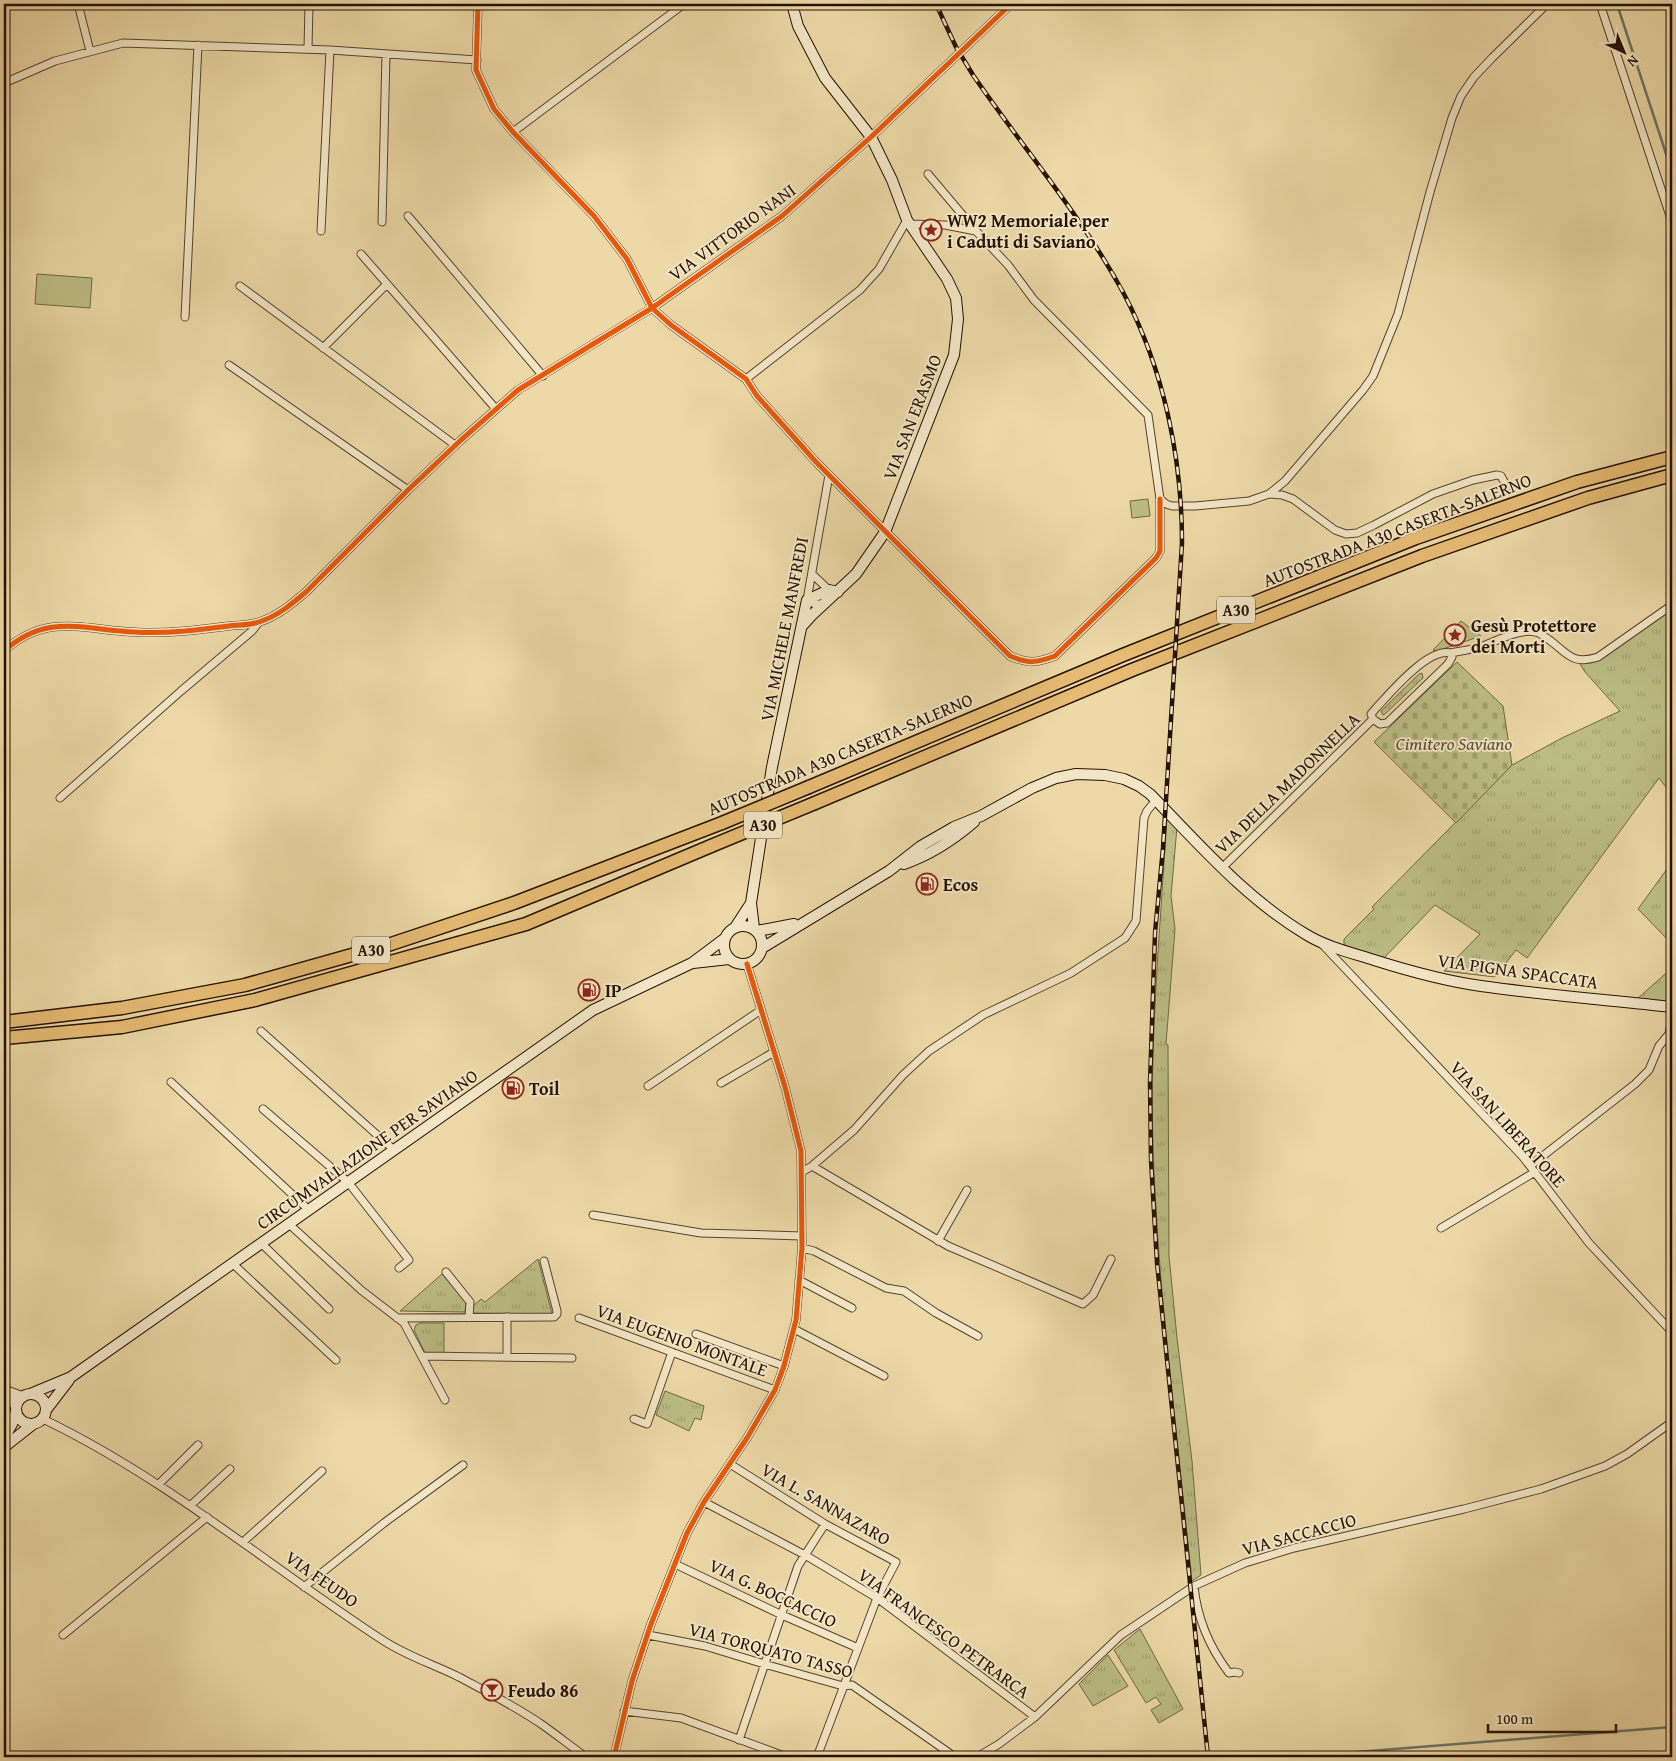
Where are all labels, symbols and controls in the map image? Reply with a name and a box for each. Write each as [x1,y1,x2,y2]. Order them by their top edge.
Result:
north arrow [1598,28,1648,78]
text: N [1622,51,1643,72]
street label: VIA VITTORIO NANI [663,177,801,287]
place label: WW2 Memoriale per i Caduti di Saviano [947,207,1110,255]
place icon: WW2 Memoriale per i Caduti di Saviano [919,218,943,242]
street label: VIA SAN ERASMO [876,350,948,484]
street label: AUTOSTRADA A30 CASERTA-SALERNO [1259,466,1535,594]
street label: VIA MICHELE MANFREDI [753,534,815,724]
road number: A30 [1217,596,1255,624]
place label: Gesù Protettore dei Morti [1471,612,1597,660]
place icon: Gesù Protettore dei Morti [1443,623,1467,647]
street label: AUTOSTRADA A30 CASERTA-SALERNO [703,686,977,822]
street label: VIA DELLA MADONNELLA [1208,706,1366,860]
park label: Cimitero Saviano [1396,730,1512,757]
road number: A30 [744,812,782,838]
place label: Ecos [943,871,979,898]
fuel station icon: Ecos [915,872,939,896]
road number: A30 [352,936,390,964]
street label: VIA PIGNA SPACCATA [1436,946,1600,996]
place label: IP [605,977,622,1004]
fuel station icon: IP [577,978,601,1002]
street label: VIA SAN LIBERATORE [1444,1055,1572,1193]
street label: CIRCUMVALLAZIONE PER SAVIANO [251,1062,483,1236]
place label: Toil [529,1075,560,1102]
fuel station icon: Toil [501,1076,525,1100]
street label: VIA EUGENIO MONTALE [593,1296,771,1384]
street label: VIA L. SANNAZARO [756,1456,896,1552]
street label: VIA SACCACCIO [1239,1506,1359,1562]
street label: VIA FEUDO [280,1544,364,1614]
street label: VIA G. BOCCACCIO [705,1552,841,1634]
street label: VIA FRANCESCO PETRARCA [852,1561,1036,1705]
street label: VIA TORQUATO TASSO [686,1615,856,1685]
place label: Feudo 86 [508,1677,578,1704]
bar icon: Feudo 86 [480,1678,504,1702]
scale bar [1488,1701,1616,1733]
text: 100 m [1496,1708,1534,1729]

